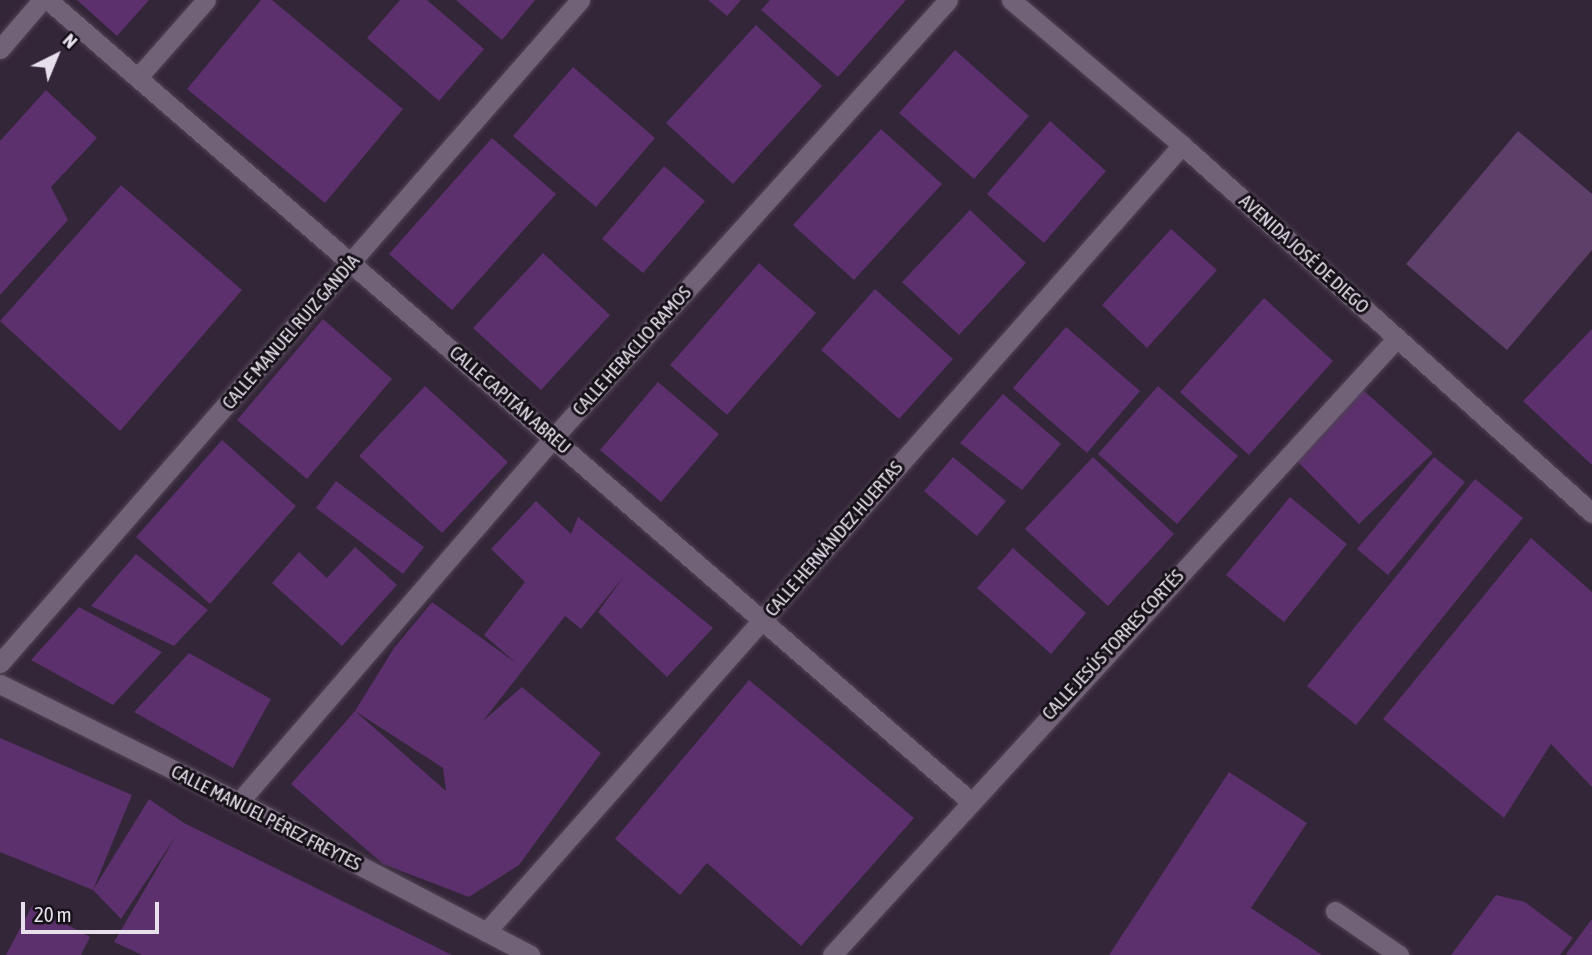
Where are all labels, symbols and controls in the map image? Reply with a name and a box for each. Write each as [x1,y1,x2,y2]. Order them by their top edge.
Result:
north arrow [21,21,91,91]
text: N [59,29,82,53]
street label: AVENIDA JOSÉ DE DIEGO [1234,190,1374,318]
street label: CALLE MANUEL RUIZ GANDÍA [217,250,365,414]
street label: CALLE HERACLIO RAMOS [568,282,696,420]
street label: CALLE CAPITÁN ABREU [445,341,575,459]
street label: CALLE HERNÁNDEZ HUERTAS [760,457,908,621]
street label: CALLE JESÚS TORRES CORTÉS [1037,565,1189,725]
street label: CALLE MANUEL PÉREZ FREYTES [167,760,365,876]
scale bar [24,888,163,932]
text: 20 m [34,902,72,926]

